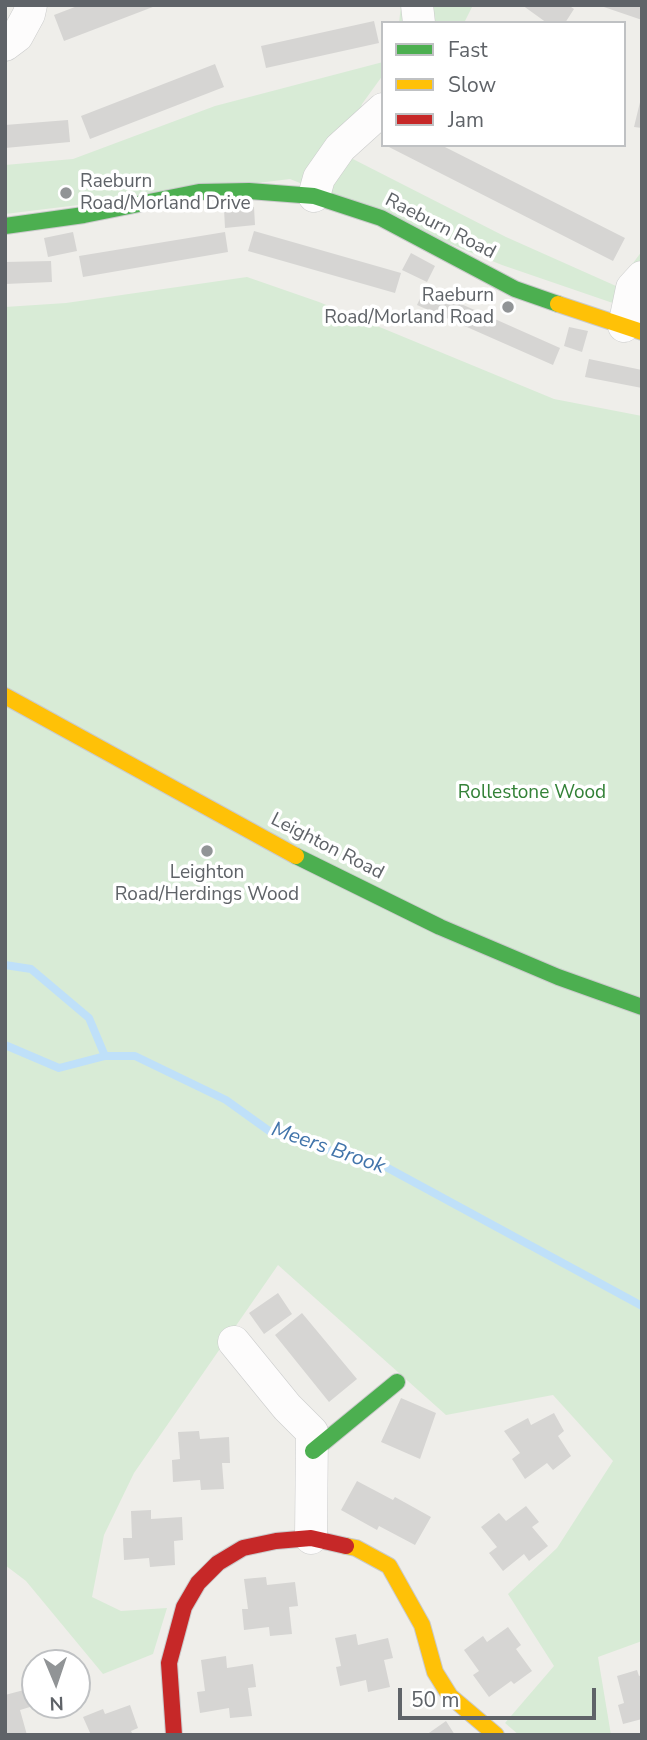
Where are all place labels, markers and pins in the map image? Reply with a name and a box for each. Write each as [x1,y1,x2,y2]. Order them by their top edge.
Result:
place label: Raeburn Road/Morland Drive [80,171,251,215]
marker: Raeburn Road/Morland Drive [58,185,74,201]
place label: Raeburn Road/Morland Road [324,285,494,329]
marker: Raeburn Road/Morland Road [500,299,516,315]
marker: Leighton Road/Herdings Wood [199,843,215,859]
place label: Leighton Road/Herdings Wood [115,862,299,906]

